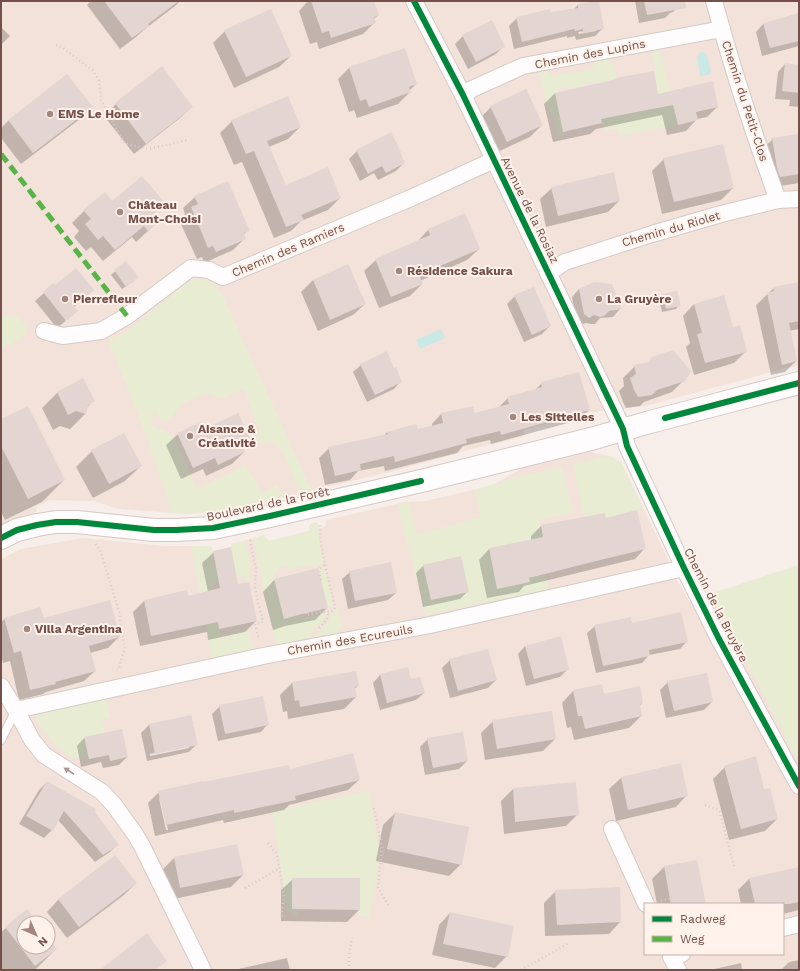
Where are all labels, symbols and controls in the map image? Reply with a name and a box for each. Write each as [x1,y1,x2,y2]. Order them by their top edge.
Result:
street label: Chemin des Lupins [533,36,647,72]
street label: Chemin du Petit-Clos [719,39,771,163]
place label: EMS Le Home [58,107,140,121]
marker: EMS Le Home [45,109,55,119]
street label: Avenue de la Rosiaz [498,154,562,266]
place label: Château Mont-Choisi [128,198,201,226]
marker: Château Mont-Choisi [115,207,125,217]
street label: Chemin du Riolet [620,208,722,250]
street label: Chemin des Ramiers [230,220,346,280]
place label: Résidence Sakura [407,264,513,278]
marker: Résidence Sakura [394,266,404,276]
place label: Pierrefleur [73,292,138,306]
place label: La Gruyère [607,292,671,306]
marker: Pierrefleur [60,294,70,304]
marker: La Gruyère [594,294,604,304]
place label: Les Sittelles [521,410,595,424]
marker: Les Sittelles [508,412,518,422]
place label: Aisance & Créativité [198,422,256,450]
marker: Aisance & Créativité [185,431,195,441]
street label: Boulevard de la Forêt [205,484,331,524]
street label: Chemin de la Bruyère [681,545,751,665]
place label: Villa Argentina [35,622,122,636]
street label: Chemin des Ecureuils [286,622,414,658]
marker: Villa Argentina [22,624,32,634]
one-way arrow [64,767,74,775]
legend [644,903,784,955]
text: Radweg [680,912,726,926]
north arrow [16,915,56,955]
text: Weg [680,932,705,946]
text: N [35,934,50,949]

